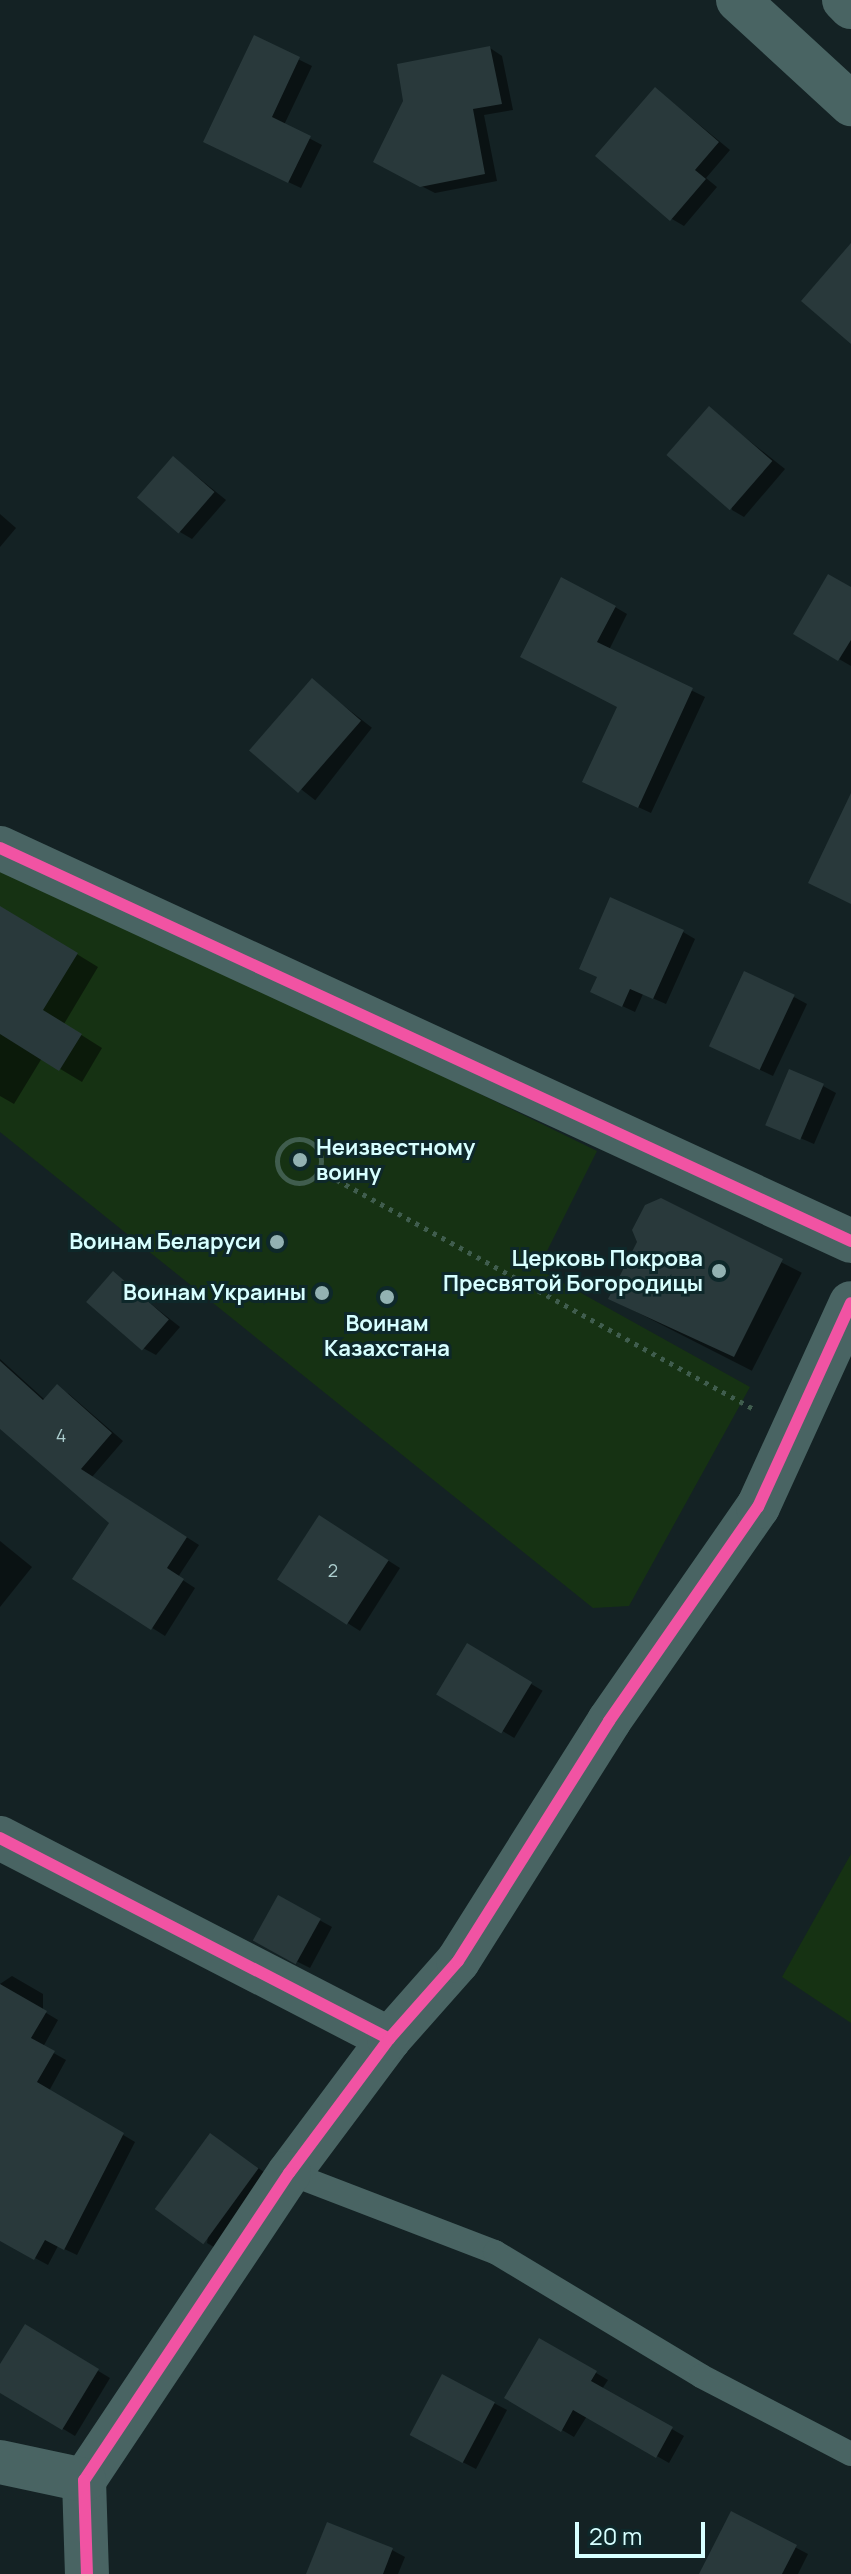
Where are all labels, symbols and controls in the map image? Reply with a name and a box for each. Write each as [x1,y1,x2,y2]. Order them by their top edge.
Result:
place label: Неизвестному воину [316,1134,475,1186]
marker: Неизвестному воину [291,1151,309,1169]
place label: Воинам Беларуси [69,1229,261,1255]
marker: Воинам Беларуси [268,1233,286,1251]
place label: Церковь Покрова Пресвятой Богородицы [443,1245,703,1296]
marker: Церковь Покрова Пресвятой Богородицы [710,1262,728,1280]
place label: Воинам Украины [123,1280,306,1306]
marker: Воинам Украины [313,1284,331,1302]
marker: Воинам Казахстана [378,1288,396,1306]
place label: Воинам Казахстана [324,1310,450,1362]
house number: 4 [56,1424,66,1446]
house number: 2 [328,1559,338,1581]
scale bar [579,2506,709,2556]
text: 20 m [589,2519,642,2552]

